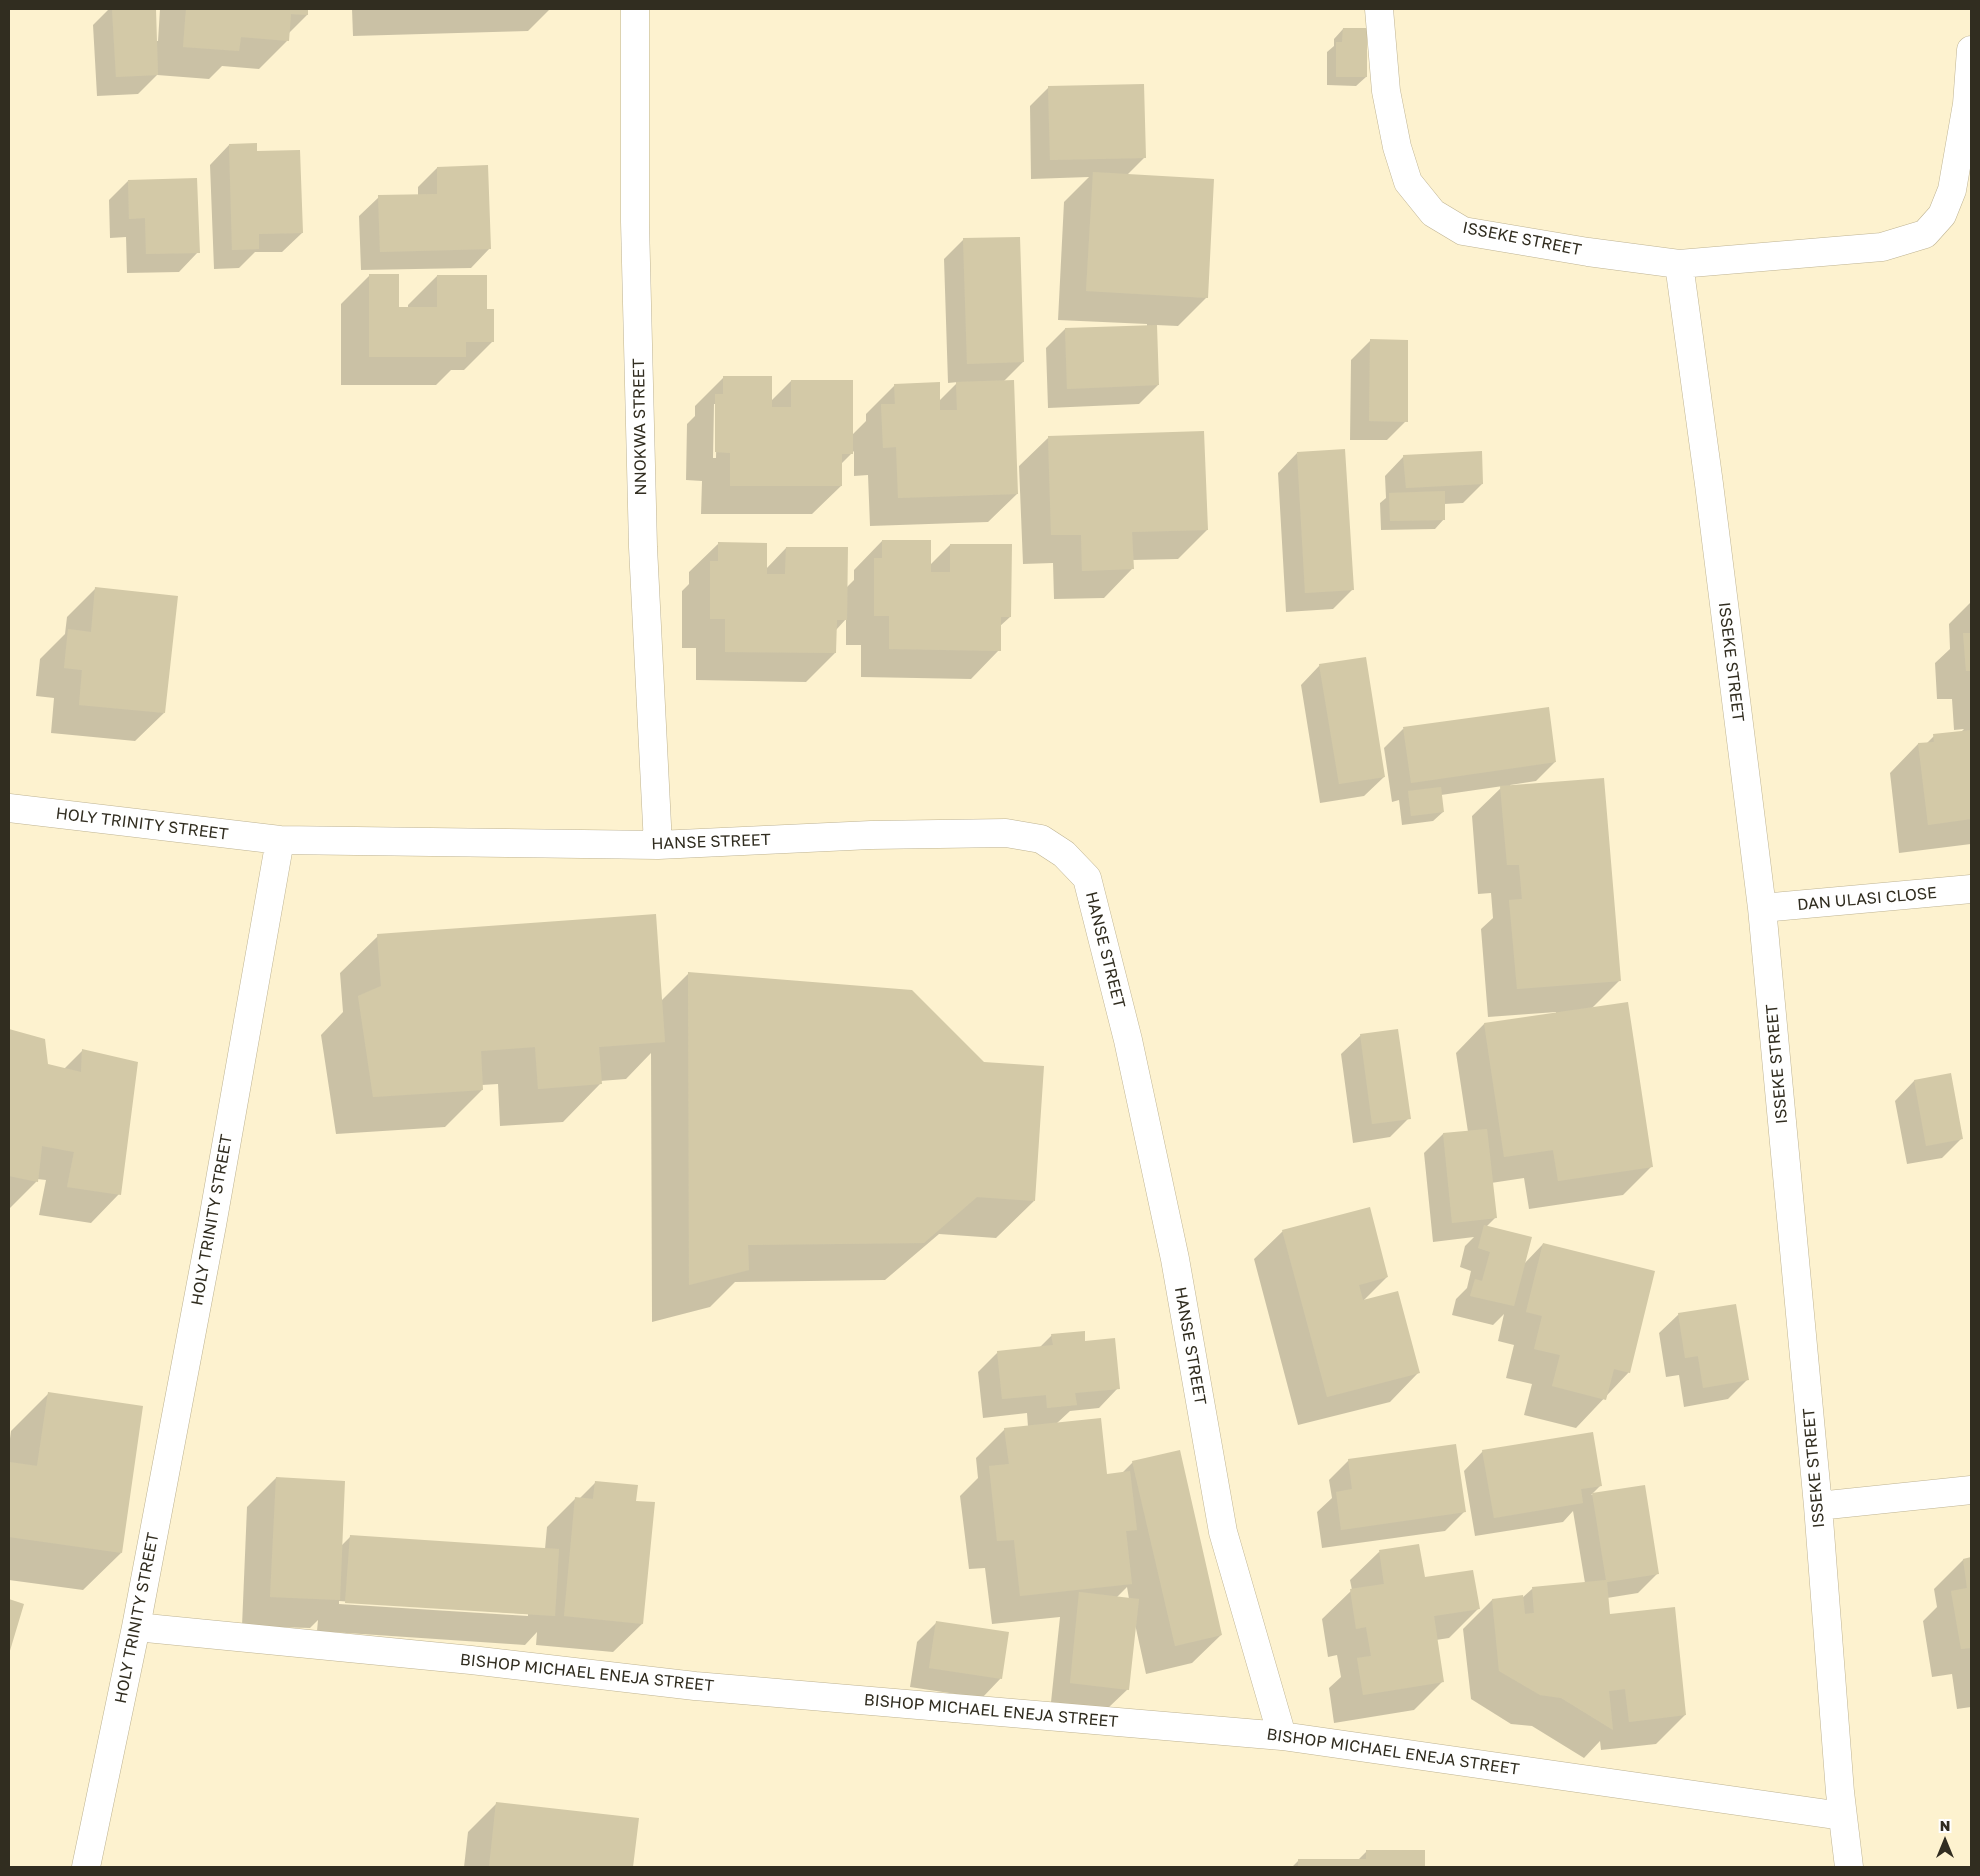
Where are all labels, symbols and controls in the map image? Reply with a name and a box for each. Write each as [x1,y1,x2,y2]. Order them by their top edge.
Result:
street label: ISSEKE STREET [1461,218,1583,260]
street label: NNOKWA STREET [629,358,651,496]
street label: ISSEKE STREET [1714,601,1748,723]
street label: HOLY TRINITY STREET [55,804,229,844]
street label: HANSE STREET [651,830,771,854]
street label: DAN ULASI CLOSE [1796,883,1938,915]
street label: HANSE STREET [1081,890,1129,1010]
street label: ISSEKE STREET [1762,1003,1792,1125]
street label: HOLY TRINITY STREET [187,1133,237,1307]
street label: HANSE STREET [1170,1285,1210,1407]
street label: ISSEKE STREET [1799,1407,1829,1529]
street label: HOLY TRINITY STREET [111,1531,163,1705]
street label: BISHOP MICHAEL ENEJA STREET [459,1650,715,1696]
street label: BISHOP MICHAEL ENEJA STREET [863,1690,1119,1732]
street label: BISHOP MICHAEL ENEJA STREET [1265,1725,1521,1779]
north arrow [1920,1816,1970,1866]
text: N [1940,1817,1950,1834]

